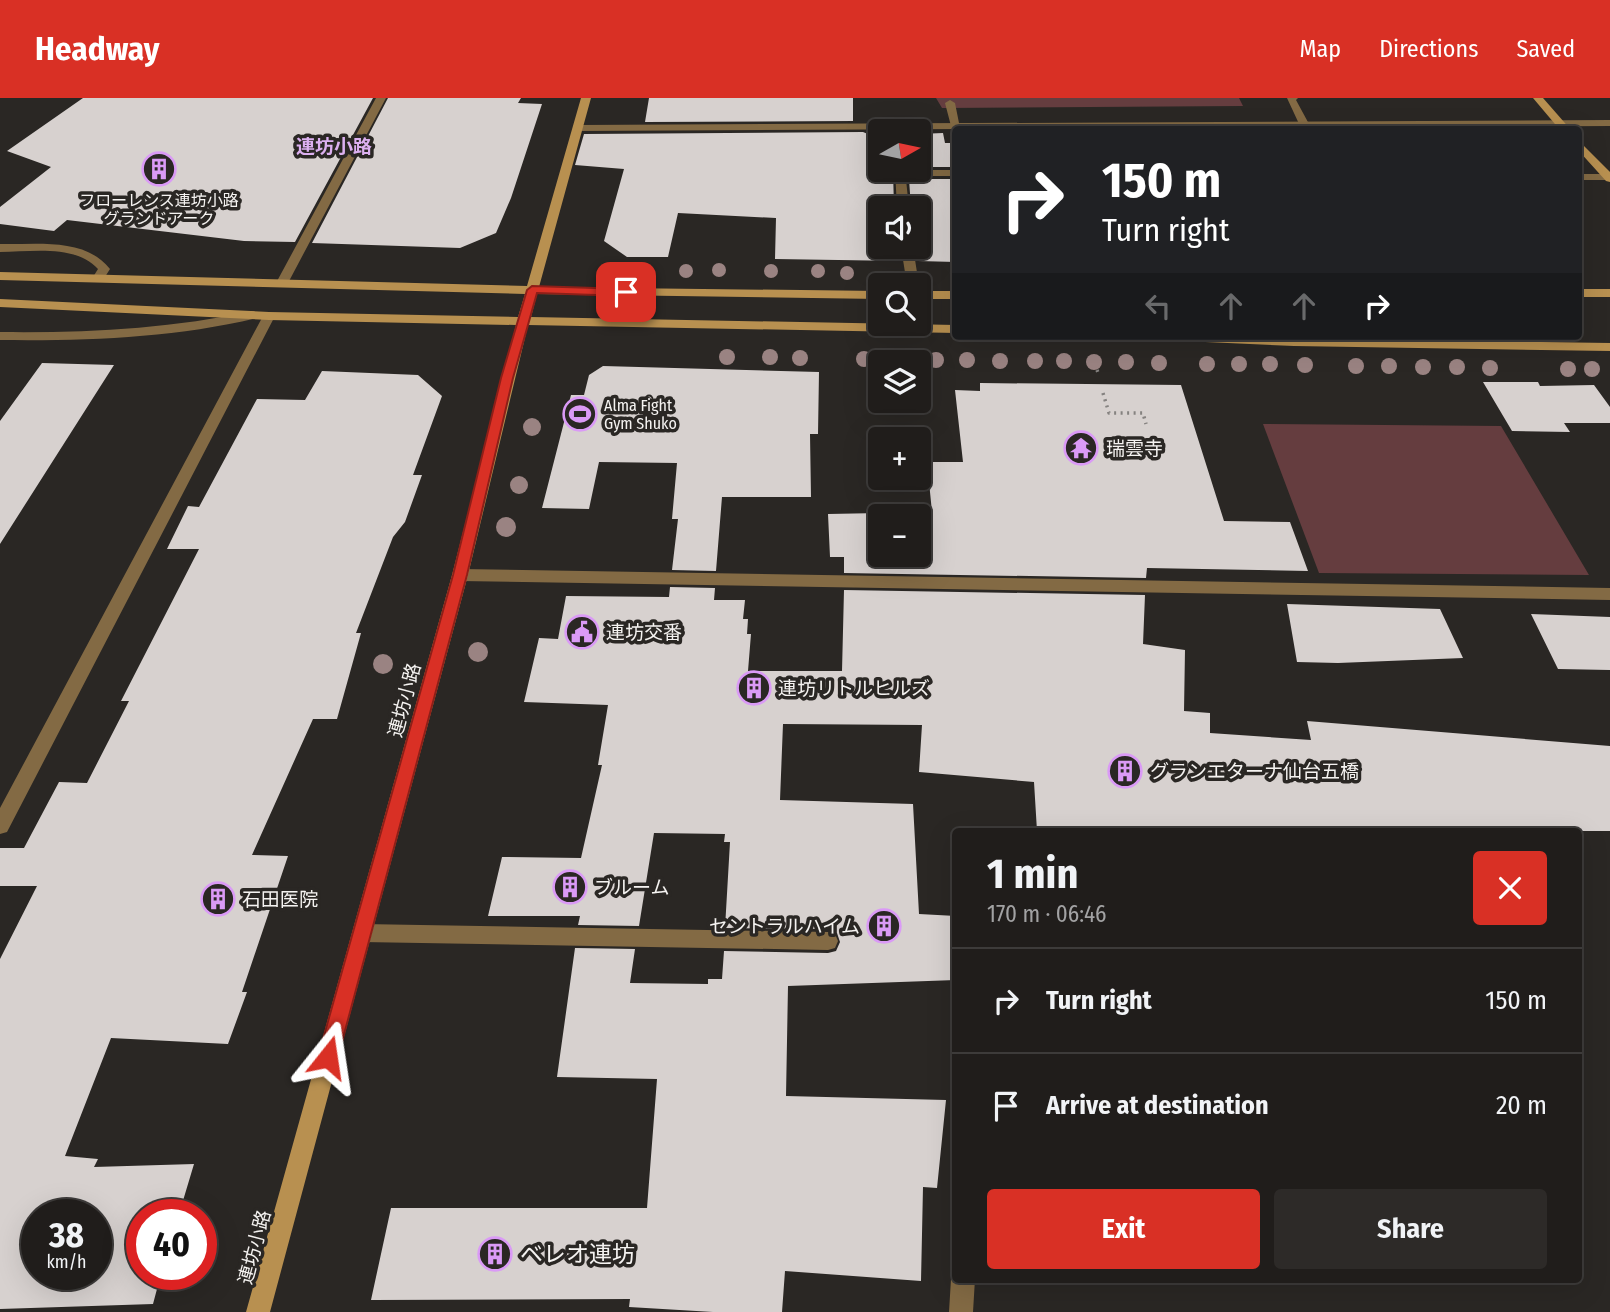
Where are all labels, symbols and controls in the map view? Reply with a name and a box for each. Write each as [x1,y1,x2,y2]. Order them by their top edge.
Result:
text: Headway [35,29,159,69]
text: Map [1300,35,1341,63]
text: Directions [1379,35,1478,63]
text: Saved [1516,35,1575,63]
north arrow [868,119,931,182]
map controls [868,119,931,567]
district label: 連坊小路 [296,135,372,158]
building icon: フローレンス連坊小路 グランドアーク [140,150,178,188]
text: 150 m [1102,151,1221,210]
icon: right [987,154,1078,245]
place label: フローレンス連坊小路 グランドアーク [79,191,239,228]
button: sound [868,196,931,259]
text: Turn right [1102,211,1229,249]
pin [596,262,656,322]
icon: arrive [607,273,645,311]
button: search [868,273,931,336]
icon: left [1139,287,1177,325]
icon: ahead [1212,287,1250,325]
icon: ahead [1285,287,1323,325]
icon: right [1358,287,1396,325]
button: layers [868,350,931,413]
sports icon: Alma Fight Gym Shuko [561,395,599,433]
place label: Alma Fight Gym Shuko [604,396,677,433]
button: + [868,427,931,490]
temple icon: 瑞雲寺 [1062,429,1100,467]
place label: 瑞雲寺 [1106,437,1163,460]
button: − [868,504,931,567]
public building icon: 連坊交番 [563,613,601,651]
place label: 連坊交番 [606,621,682,644]
street label: 連坊小路 [384,660,425,740]
building icon: 連坊リトルヒルズ [735,669,773,707]
place label: 連坊リトルヒルズ [778,677,930,700]
building icon: グランエターナ仙台五橋 [1106,752,1144,790]
place label: グランエターナ仙台五橋 [1150,760,1359,783]
text: 1 min [987,849,1078,899]
button: close [1473,851,1547,925]
building icon: ブルーム [551,868,589,906]
place label: ブルーム [594,876,669,899]
building icon: 石田医院 [199,880,237,918]
place label: 石田医院 [242,888,318,911]
text: 170 m · 06:46 [987,900,1107,928]
building icon: セントラルハイム [865,907,903,945]
place label: セントラルハイム [709,915,860,938]
icon: right [987,982,1025,1020]
text: Turn right [1046,985,1152,1016]
text: 150 m [1485,985,1547,1016]
position arrow [291,1020,365,1094]
icon: arrive [987,1087,1025,1125]
text: Arrive at destination [1046,1090,1269,1121]
text: 20 m [1496,1090,1547,1121]
button: Exit [987,1189,1260,1269]
button: Share [1274,1189,1547,1269]
speed limit sign: 40 [126,1199,217,1290]
street label: 連坊小路 [234,1207,275,1287]
text: 38 [49,1214,84,1256]
building icon: ベレオ連坊 [476,1235,514,1273]
place label: ベレオ連坊 [520,1240,635,1268]
text: km/h [46,1251,87,1273]

